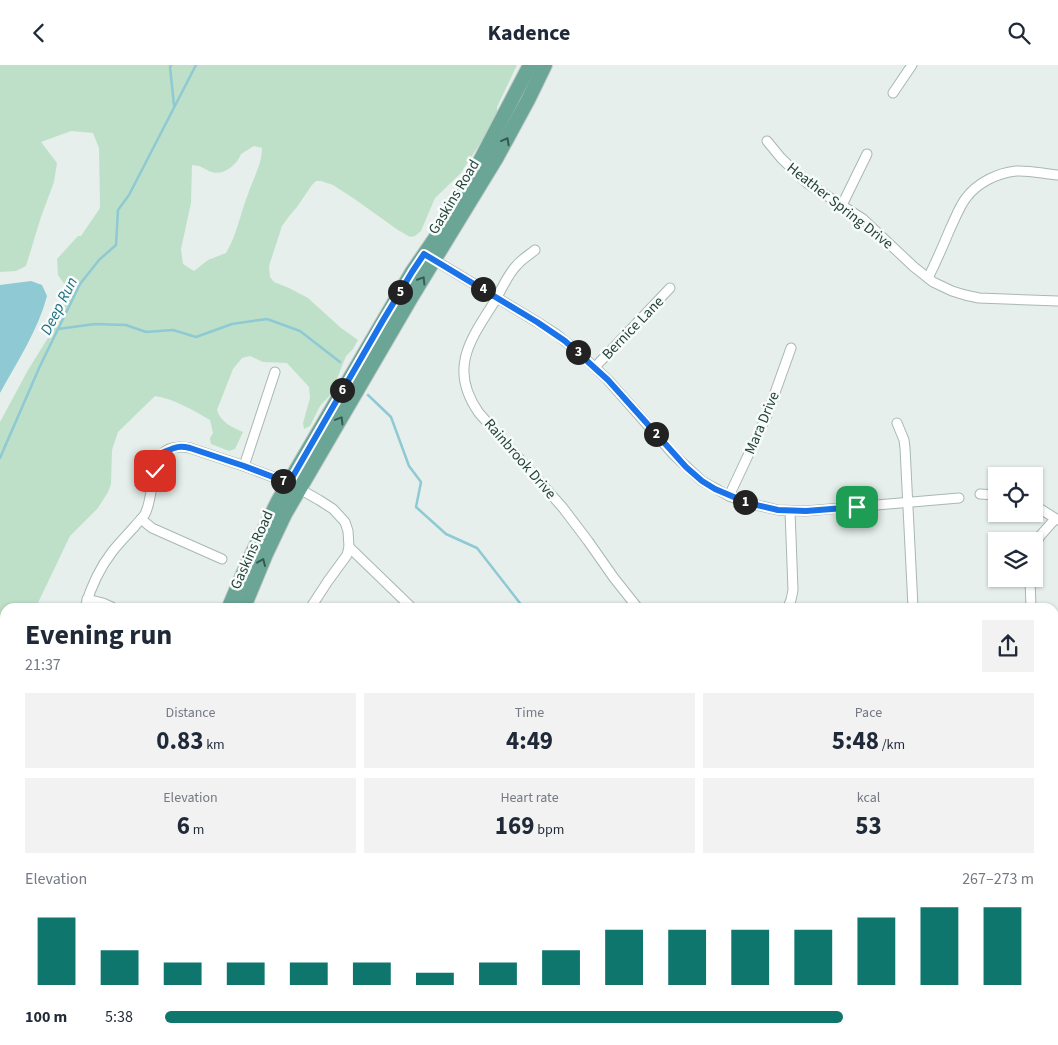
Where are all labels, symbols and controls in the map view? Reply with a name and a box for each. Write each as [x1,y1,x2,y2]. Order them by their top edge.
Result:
text: Kadence [488,17,570,49]
icon: back [25,19,53,47]
icon: search [1005,19,1033,47]
one-way arrow [500,137,510,146]
street label: Gaskins Road [423,156,485,238]
street label: Heather Spring Drive [782,158,898,254]
water label: Deep Run [35,273,83,339]
one-way arrow [416,276,426,285]
pin: 4 [470,277,496,301]
pin: 5 [388,279,412,305]
text: 4 [480,279,487,299]
text: 5 [397,282,404,302]
street label: Bernice Lane [597,292,669,364]
pin: 3 [566,339,590,365]
text: 3 [575,342,582,362]
pin: 6 [330,377,354,403]
text: 6 [339,380,346,400]
street label: Mara Drive [739,388,785,458]
street label: Rainbrook Drive [479,414,561,504]
one-way arrow [334,416,344,425]
pin: 2 [644,421,668,447]
text: 2 [653,424,660,444]
pin [134,450,176,492]
icon: check [141,457,169,485]
map controls [988,467,1043,587]
button: locate [988,467,1043,522]
pin: 7 [270,469,296,493]
text: 7 [280,471,287,491]
pin [836,486,878,528]
pin: 1 [732,489,758,515]
text: 1 [742,492,749,512]
icon: arrive [843,493,871,521]
street label: Gaskins Road [225,507,279,593]
button: layers [988,532,1043,587]
one-way arrow [256,558,267,567]
text: Evening run [25,615,172,655]
button: share [982,620,1034,672]
text: 21:37 [25,654,61,676]
text: Distance [166,703,215,723]
text: Time [515,703,544,723]
text: Pace [855,703,882,723]
text: 0.83 [156,723,203,759]
text: 4:49 [506,723,553,759]
text: 5:48 [832,723,879,759]
text: km [203,735,225,755]
text: /km [879,735,905,755]
text: Elevation [163,788,218,808]
text: Heart rate [500,788,559,808]
text: kcal [857,788,880,808]
text: 6 [177,808,190,844]
text: 169 [495,808,534,844]
text: 53 [855,808,882,844]
text: m [190,820,204,840]
text: bpm [534,820,564,840]
text: Elevation [25,868,87,890]
text: 267–273 m [962,868,1034,890]
text: 100 m [25,1006,67,1028]
text: 5:38 [105,1006,133,1028]

